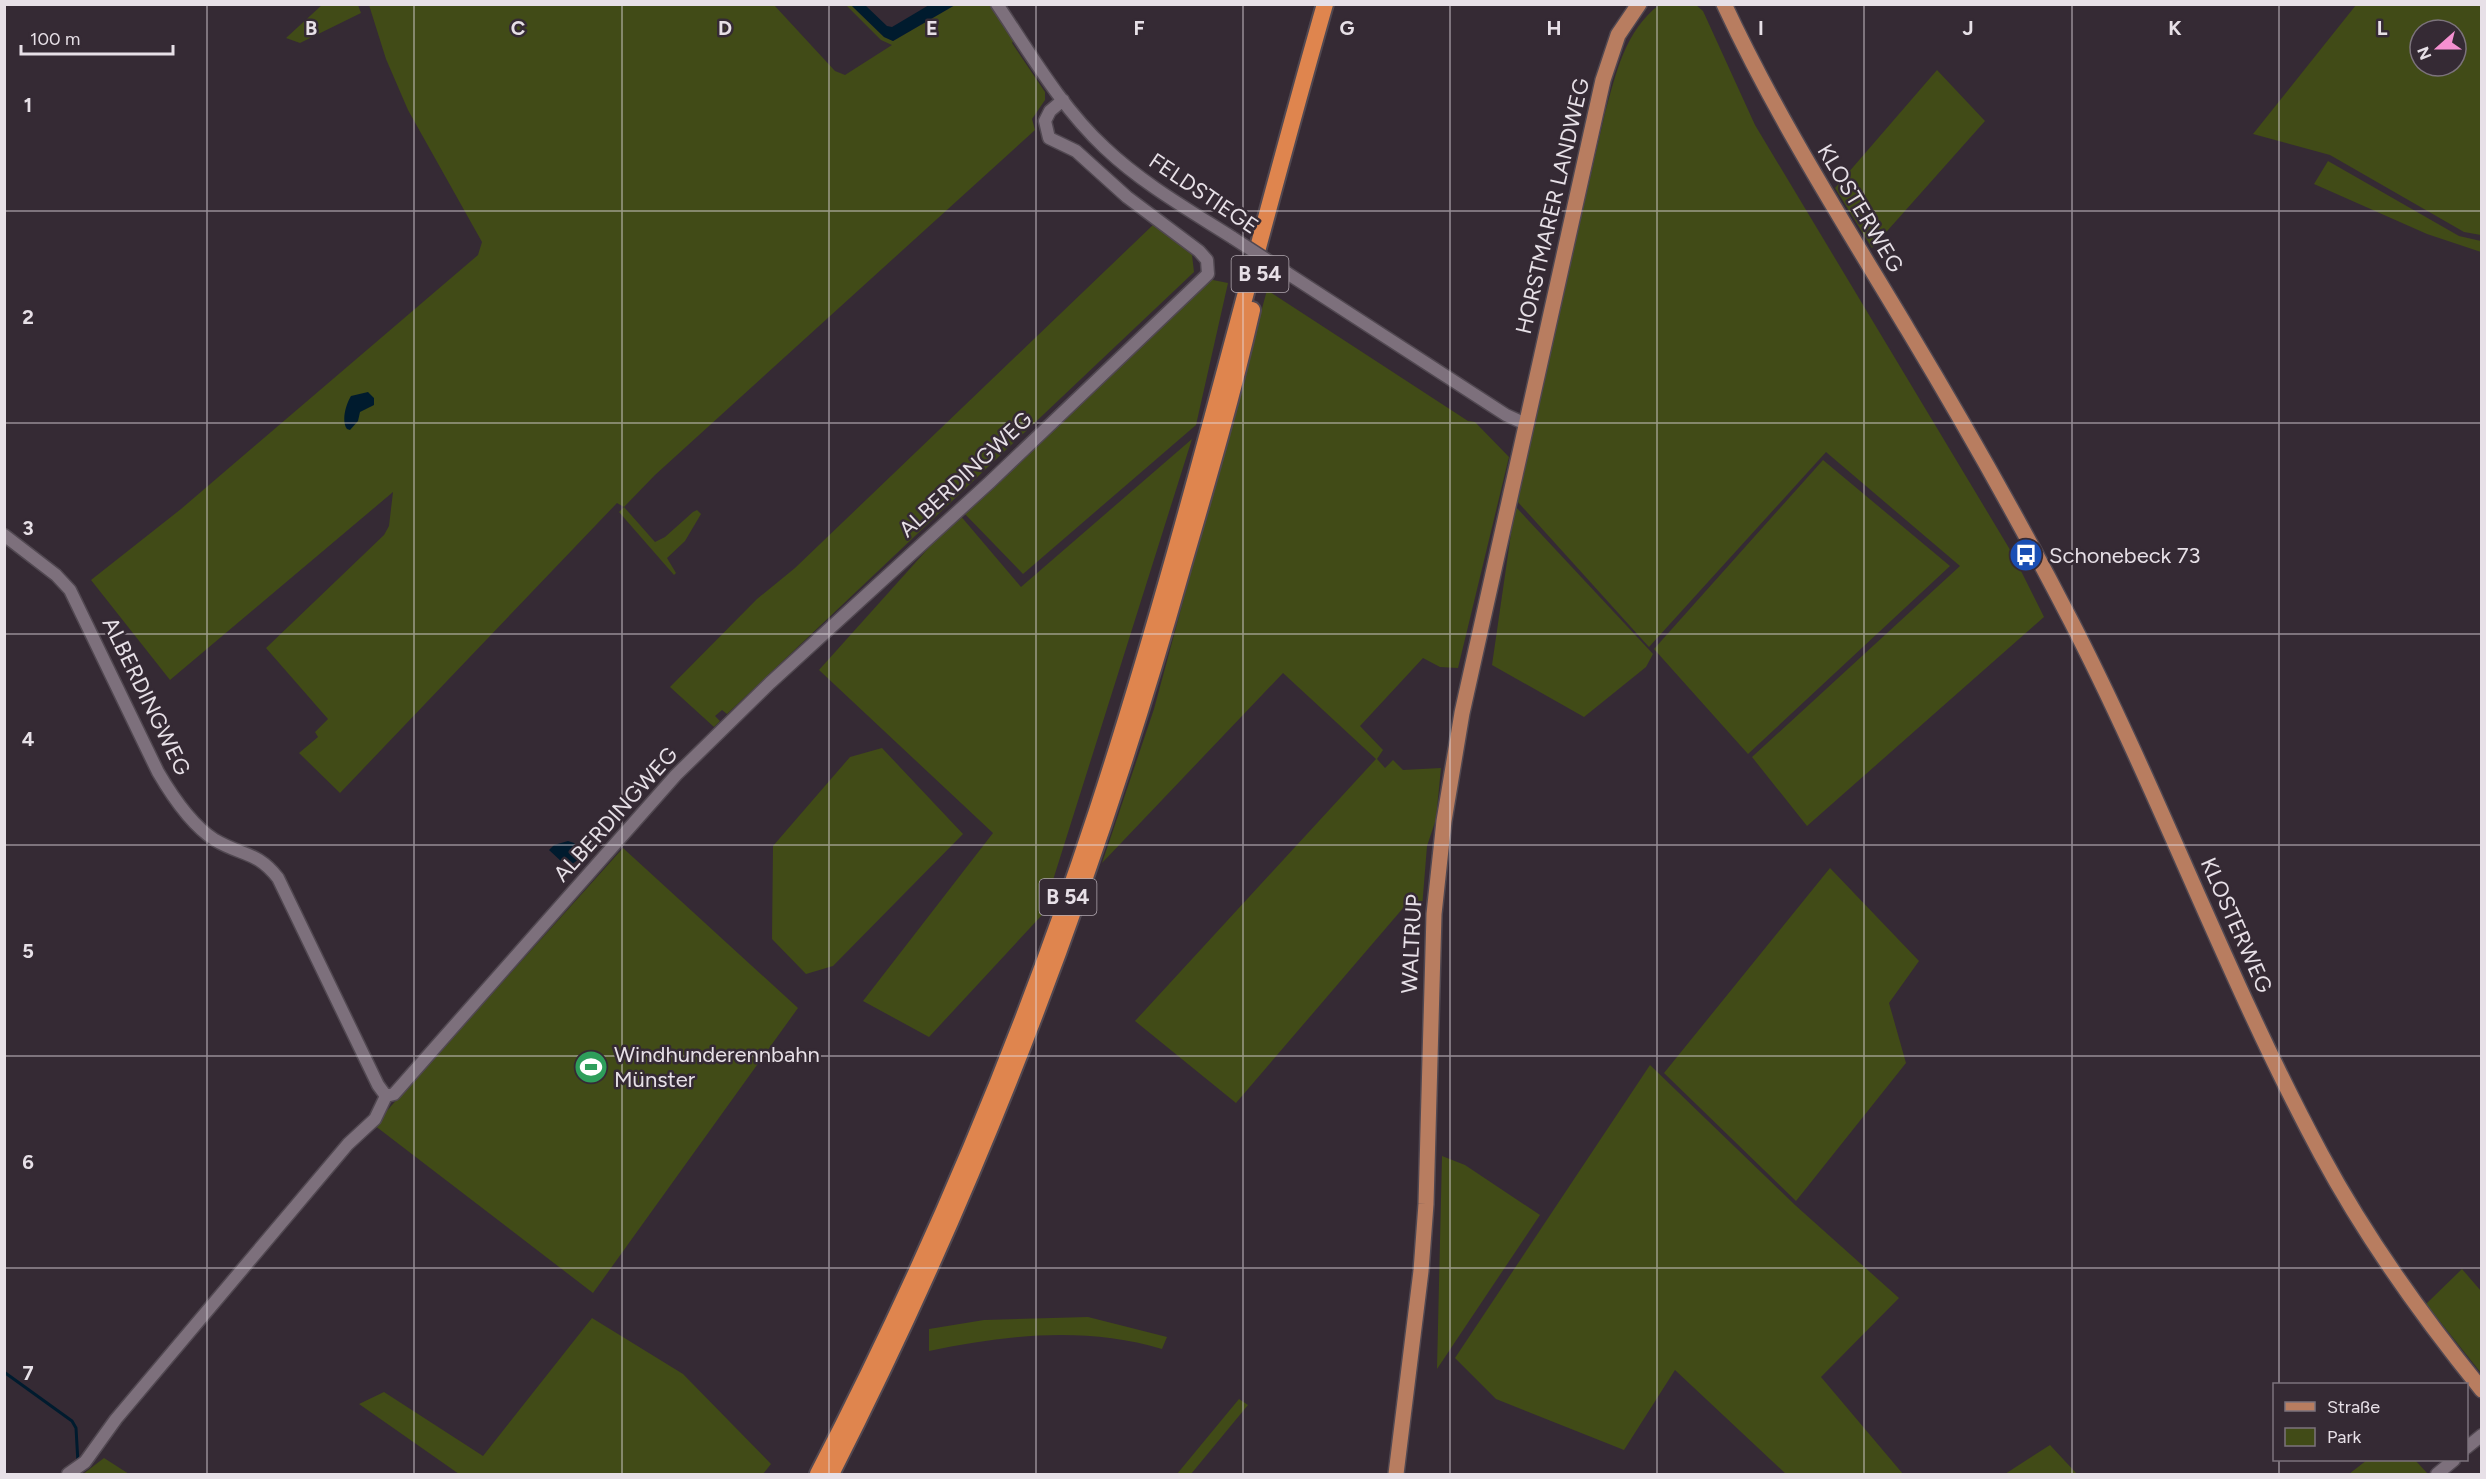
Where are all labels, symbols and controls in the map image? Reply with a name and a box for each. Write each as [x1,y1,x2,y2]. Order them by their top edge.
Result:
text: B [305,16,317,40]
text: C [511,16,525,40]
text: D [718,16,732,40]
text: E [926,16,938,40]
text: F [1133,16,1145,40]
text: G [1340,16,1355,40]
text: H [1547,16,1562,40]
text: I [1758,16,1764,40]
text: J [1962,16,1974,40]
text: K [2168,16,2182,40]
text: L [2377,16,2388,40]
scale bar [21,18,172,56]
north arrow [2408,18,2468,78]
text: 100 m [30,28,80,50]
text: N [2413,44,2436,62]
street label: HORSTMARER LANDWEG [1510,76,1595,337]
text: 1 [24,93,32,117]
street label: KLOSTERWEG [1812,139,1909,277]
street label: FELDSTIEGE [1144,147,1263,240]
road number: B 54 [1232,256,1288,292]
text: 2 [22,305,34,329]
street label: ALBERDINGWEG [893,406,1038,543]
text: 3 [22,516,34,540]
bus stop icon: Schonebeck 73 [2008,537,2044,573]
place label: Schonebeck 73 [2049,542,2200,569]
street label: ALBERDINGWEG [97,613,196,780]
text: 4 [22,727,35,751]
street label: ALBERDINGWEG [548,741,683,887]
street label: KLOSTERWEG [2195,854,2278,997]
road number: B 54 [1040,879,1096,915]
street label: WALTRUP [1395,893,1428,994]
text: 5 [22,939,34,963]
place label: Windhunderennbahn Münster [614,1041,820,1093]
sports icon: Windhunderennbahn Münster [573,1049,609,1085]
text: 6 [22,1150,34,1174]
text: 7 [22,1361,34,1385]
legend [2273,1383,2468,1461]
text: Straße [2327,1396,2380,1418]
text: Park [2327,1426,2362,1448]

